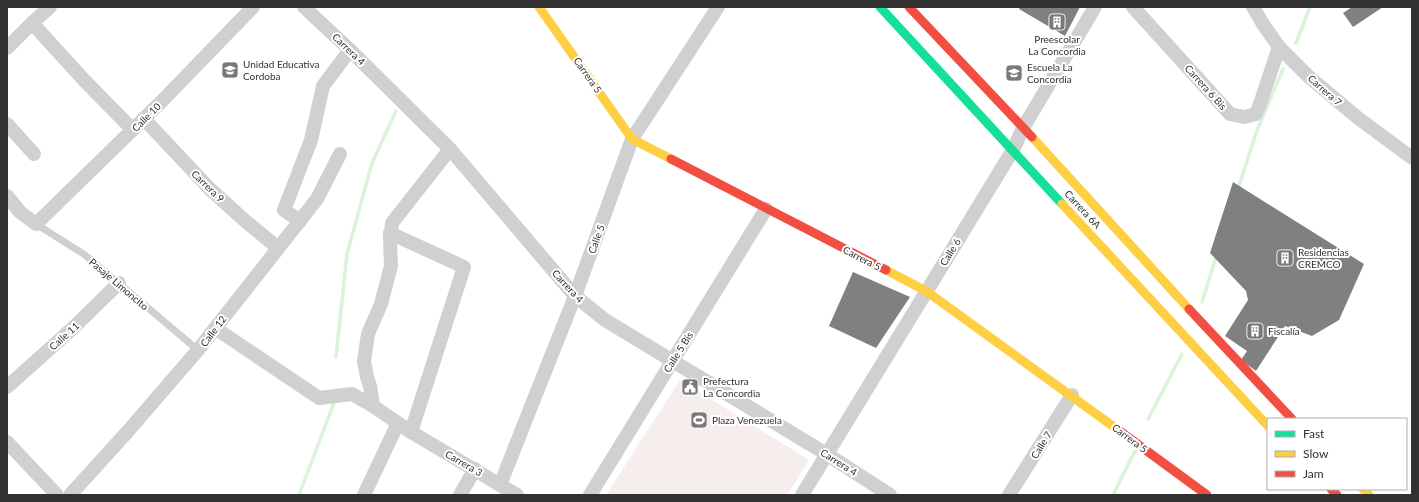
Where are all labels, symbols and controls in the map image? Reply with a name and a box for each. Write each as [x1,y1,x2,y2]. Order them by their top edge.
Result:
building icon: Preescolar La Concordia [1047,12,1067,32]
street label: Carrera 4 [330,30,368,68]
place label: Preescolar La Concordia [1028,33,1086,57]
street label: Carrera 5 [571,55,605,95]
place label: Unidad Educativa Cordoba [243,58,320,82]
school or university icon: Unidad Educativa Cordoba [220,60,240,80]
place label: Escuela La Concordia [1027,61,1073,85]
street label: Carrera 6 Bis [1183,62,1229,112]
school or university icon: Escuela La Concordia [1004,63,1024,83]
street label: Carrera 7 [1306,72,1345,108]
street label: Calle 10 [129,100,163,134]
street label: Carrera 9 [189,167,227,205]
street label: Carrera 6A [1062,187,1104,231]
street label: Calle 5 [585,223,607,255]
street label: Calle 6 [937,236,963,268]
street label: Carrera 5 [841,243,883,273]
place label: Residencias CREMCO [1298,246,1349,270]
building icon: Residencias CREMCO [1275,248,1295,268]
street label: Pasaje Limoncito [87,256,151,313]
street label: Carrera 4 [550,267,586,305]
street label: Calle 12 [197,313,229,349]
street label: Calle 11 [47,319,81,352]
building icon: Fiscalía [1245,321,1265,341]
place label: Fiscalía [1268,325,1300,337]
street label: Calle 5 Bis [661,329,695,375]
place label: Prefectura La Concordia [703,375,760,399]
public building icon: Prefectura La Concordia [680,377,700,397]
sports icon: Plaza Venezuela [689,410,709,430]
place label: Plaza Venezuela [712,414,782,426]
legend [1267,418,1407,490]
street label: Carrera 5 [1110,421,1150,455]
text: Fast [1303,426,1325,441]
street label: Calle 7 [1028,429,1054,461]
street label: Carrera 4 [818,446,860,478]
text: Slow [1303,446,1329,461]
street label: Carrera 3 [443,448,485,479]
text: Jam [1303,466,1324,481]

